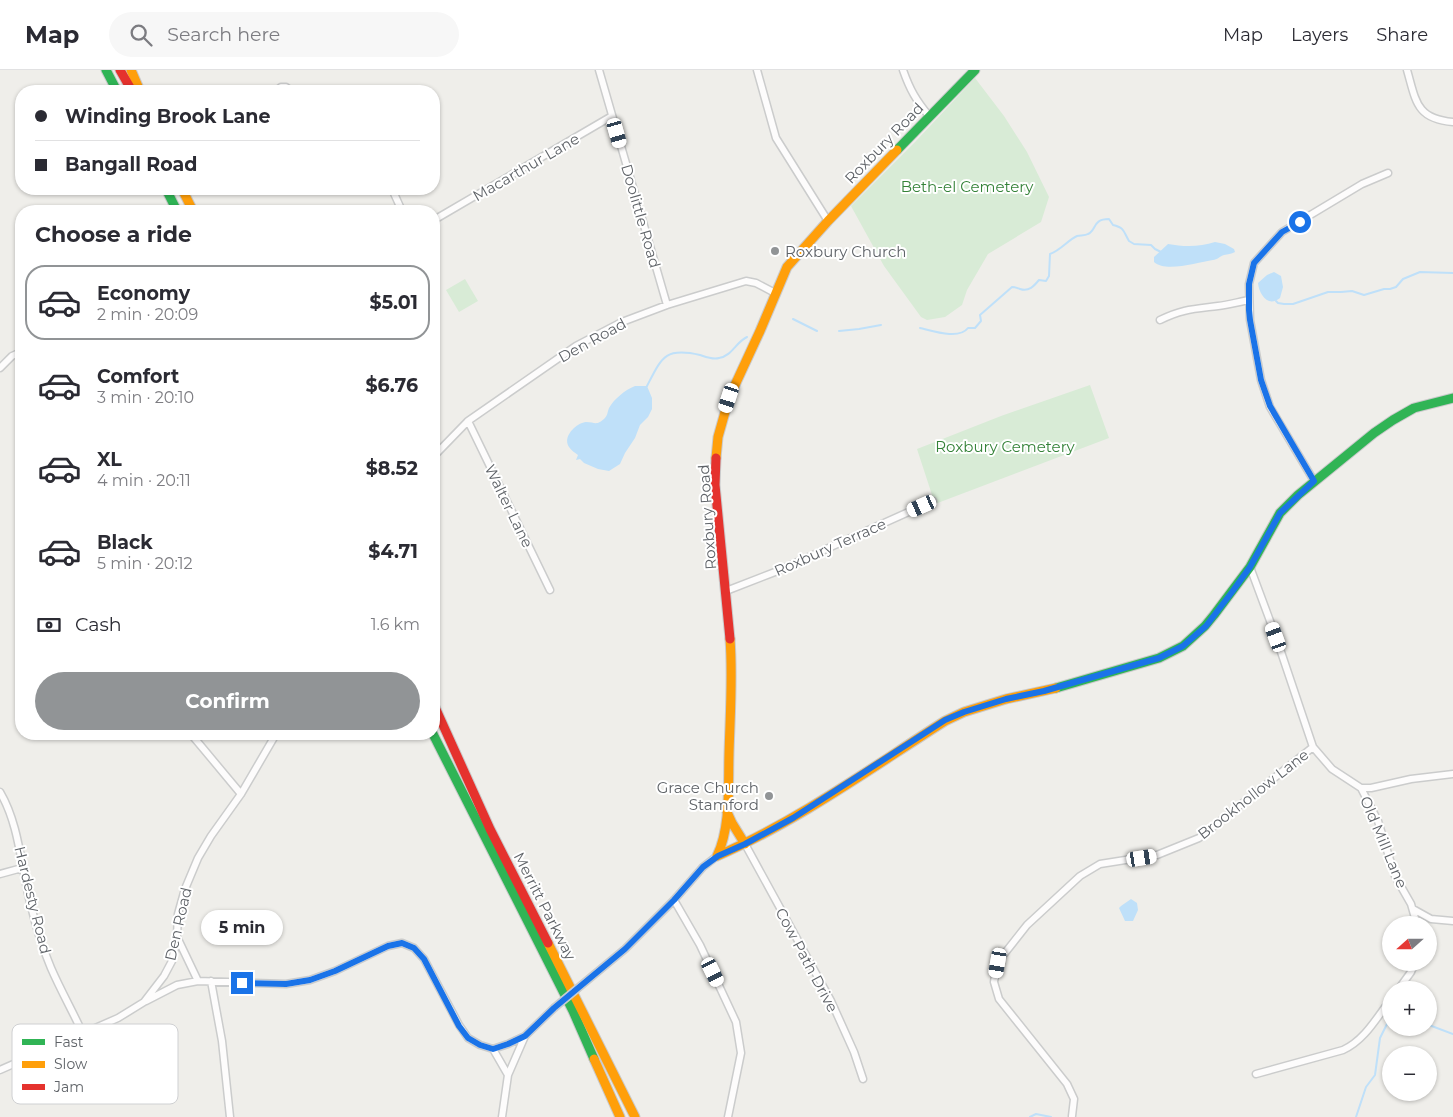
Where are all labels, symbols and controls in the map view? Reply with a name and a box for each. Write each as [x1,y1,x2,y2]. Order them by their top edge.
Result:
search box [109,12,459,57]
text: Map [25,20,79,49]
icon: search [127,21,155,49]
text: Search here [167,23,280,46]
text: Map [1223,24,1263,46]
text: Layers [1291,24,1348,46]
text: Share [1376,24,1428,46]
street label: Roxbury Road [841,98,927,188]
text: Winding Brook Lane [65,105,270,128]
car [605,117,628,149]
street label: Macarthur Lane [469,129,583,205]
text: Bangall Road [65,153,197,176]
street label: Doolittle Road [617,162,665,270]
park label: Beth-el Cemetery [901,177,1034,196]
route start [1289,211,1311,233]
text: Choose a ride [35,221,192,248]
place label: Roxbury Church [785,242,906,261]
marker: Roxbury Church [769,245,781,257]
icon: car [37,280,82,325]
text: Economy [97,282,190,305]
text: $5.01 [370,291,418,314]
text: 2 min · 20:09 [97,305,198,324]
street label: Den Road [555,314,629,366]
icon: car [37,363,82,408]
text: Comfort [97,365,179,388]
text: $6.76 [365,374,418,397]
car [717,381,740,415]
text: 3 min · 20:10 [97,388,194,407]
park label: Roxbury Cemetery [935,437,1076,456]
icon: car [37,446,82,491]
text: XL [97,448,122,471]
text: $8.52 [366,457,418,480]
street label: Walter Lane [481,461,537,551]
street label: Roxbury Road [694,464,720,570]
text: 4 min · 20:11 [97,471,191,490]
car [905,493,938,519]
street label: Roxbury Terrace [771,514,889,580]
icon: car [37,529,82,574]
text: Black [97,531,153,554]
text: $4.71 [368,540,418,563]
text: 5 min · 20:12 [97,554,193,573]
icon: cash [35,611,63,639]
text: Cash [75,613,122,636]
text: 1.6 km [371,615,420,634]
car [1263,620,1288,654]
button: Confirm [35,672,420,730]
street label: Brookhollow Lane [1194,745,1312,843]
place label: Grace Church Stamford [657,778,759,814]
marker: Grace Church Stamford [763,790,775,802]
street label: Old Mill Lane [1356,793,1412,891]
street label: Hardesty Road [10,844,56,956]
car [1126,848,1157,868]
street label: Merritt Parkway [510,849,581,964]
street label: Den Road [160,885,196,963]
street label: Cow Path Drive [772,905,842,1015]
callout: 5 min [201,910,283,946]
north arrow [1382,916,1438,971]
map controls [1382,916,1437,1101]
text: 5 min [219,918,265,937]
car [988,947,1007,979]
car [699,955,726,989]
route end [231,972,253,994]
button: + [1382,981,1437,1036]
legend [12,1024,178,1104]
text: Fast [54,1033,84,1051]
button: − [1382,1046,1437,1101]
text: Slow [54,1055,88,1073]
text: Jam [53,1078,84,1096]

